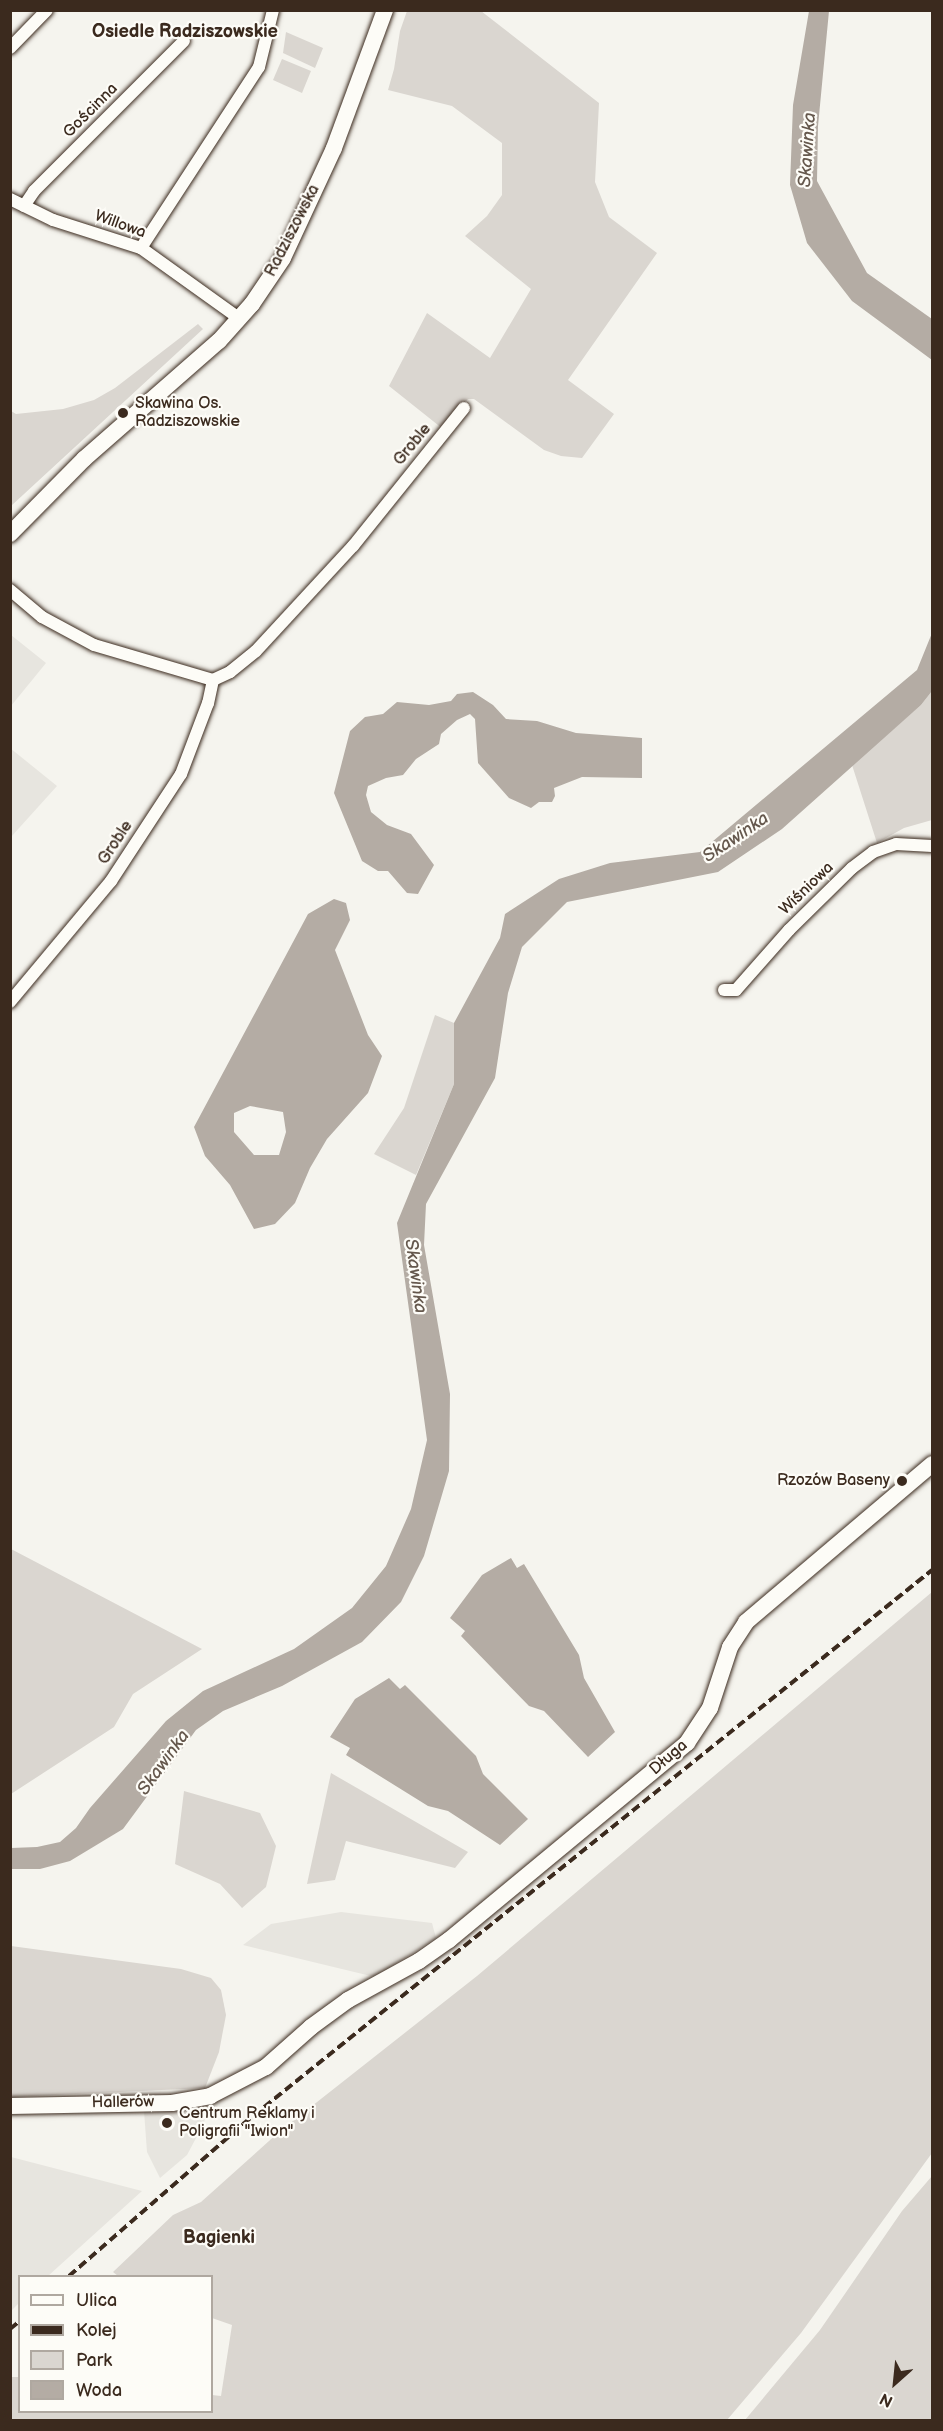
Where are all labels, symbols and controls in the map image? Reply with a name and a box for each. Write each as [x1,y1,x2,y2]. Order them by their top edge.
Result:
district label: Osiedle Radziszowskie [92,21,278,43]
street label: Gościnna [60,80,122,142]
water label: Skawinka [795,112,821,188]
street label: Radziszowska [262,182,324,280]
street label: Willowa [92,207,148,243]
place label: Skawina Os. Radziszowskie [135,394,240,432]
marker: Skawina Os. Radziszowskie [116,406,130,420]
street label: Groble [390,420,436,470]
water label: Skawinka [699,808,773,868]
street label: Groble [95,817,137,869]
street label: Wiśniowa [776,858,838,920]
water label: Skawinka [399,1237,431,1315]
place label: Rzozów Baseny [777,1471,890,1491]
marker: Rzozów Baseny [895,1474,909,1488]
water label: Skawinka [133,1726,195,1800]
street label: Długa [646,1736,692,1780]
street label: Hallerów [92,2093,154,2113]
place label: Centrum Reklamy i Poligrafii "Iwion" [179,2104,316,2142]
marker: Centrum Reklamy i Poligrafii "Iwion" [160,2116,174,2130]
district label: Bagienki [183,2227,255,2249]
legend [18,2275,213,2413]
text: Ulica [76,2290,117,2311]
text: Kolej [76,2320,116,2341]
text: Park [76,2350,112,2371]
north arrow [865,2353,925,2413]
text: Woda [76,2380,122,2401]
text: N [877,2388,896,2411]

